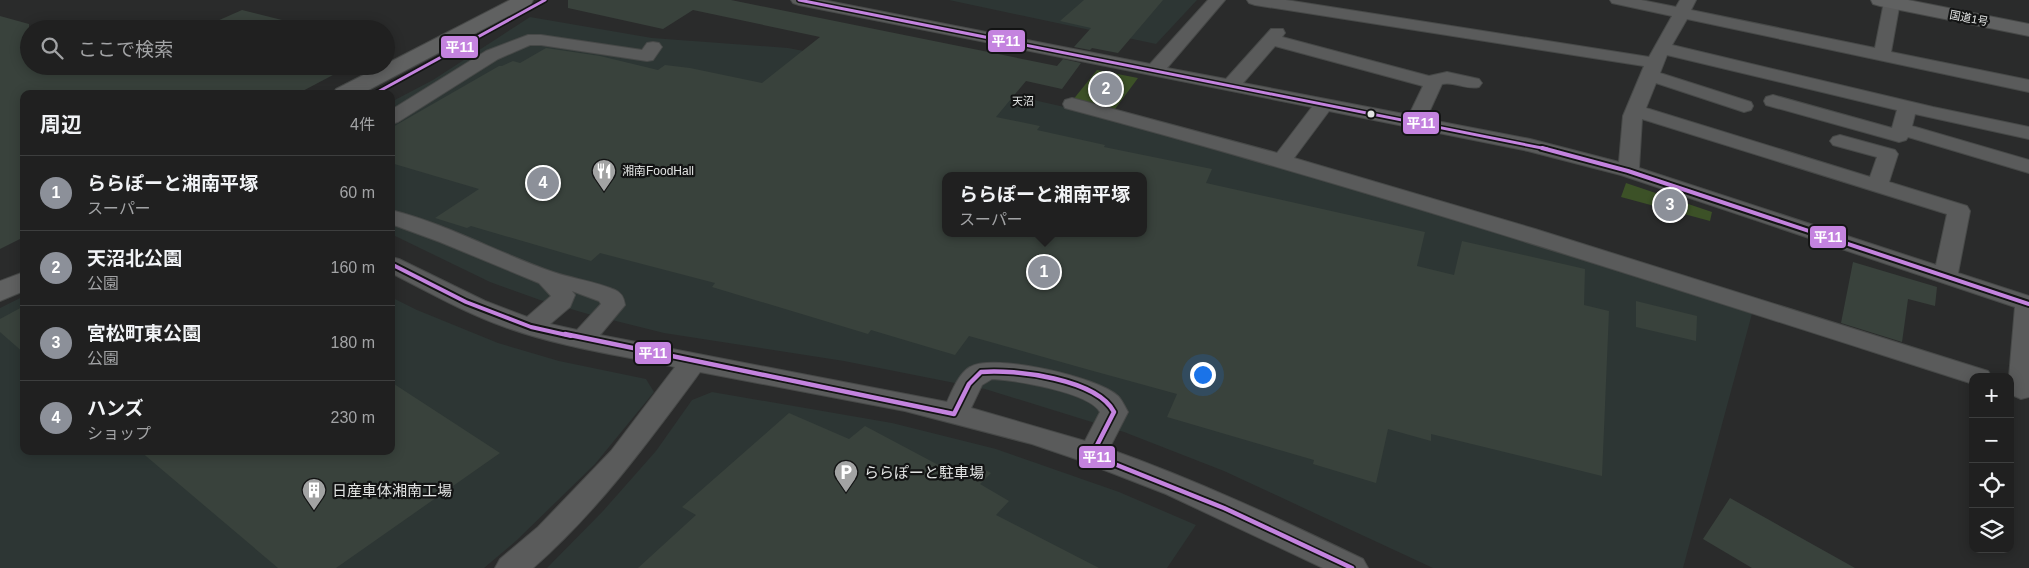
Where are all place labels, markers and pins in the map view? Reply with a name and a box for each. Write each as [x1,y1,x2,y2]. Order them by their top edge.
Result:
pin: 2 [1090,70,1122,108]
unlabelled marker [1366,109,1376,119]
restaurant icon: 湘南FoodHall [591,158,617,192]
pin: 4 [527,164,559,202]
place label: 湘南FoodHall [622,164,694,178]
pin: 3 [1654,186,1686,224]
pin: 1 [1028,253,1060,291]
parking icon: ららぽーと駐車場 [833,459,859,493]
place label: ららぽーと駐車場 [864,464,984,481]
building icon: 日産車体湘南工場 [301,477,327,511]
place label: 日産車体湘南工場 [332,482,452,499]

